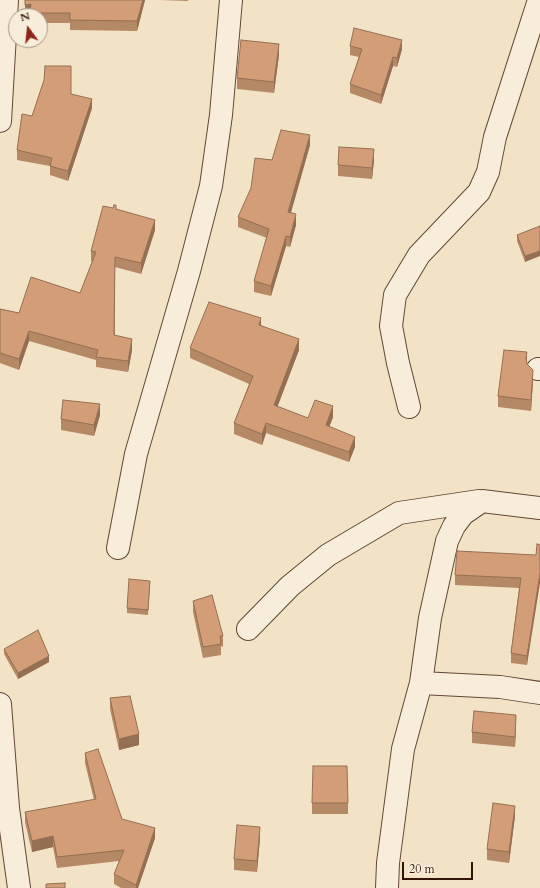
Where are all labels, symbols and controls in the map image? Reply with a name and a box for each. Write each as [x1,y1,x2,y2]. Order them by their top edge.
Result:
north arrow [8,8,48,48]
text: N [18,8,32,25]
scale bar [404,854,475,880]
text: 20 m [409,861,435,877]

